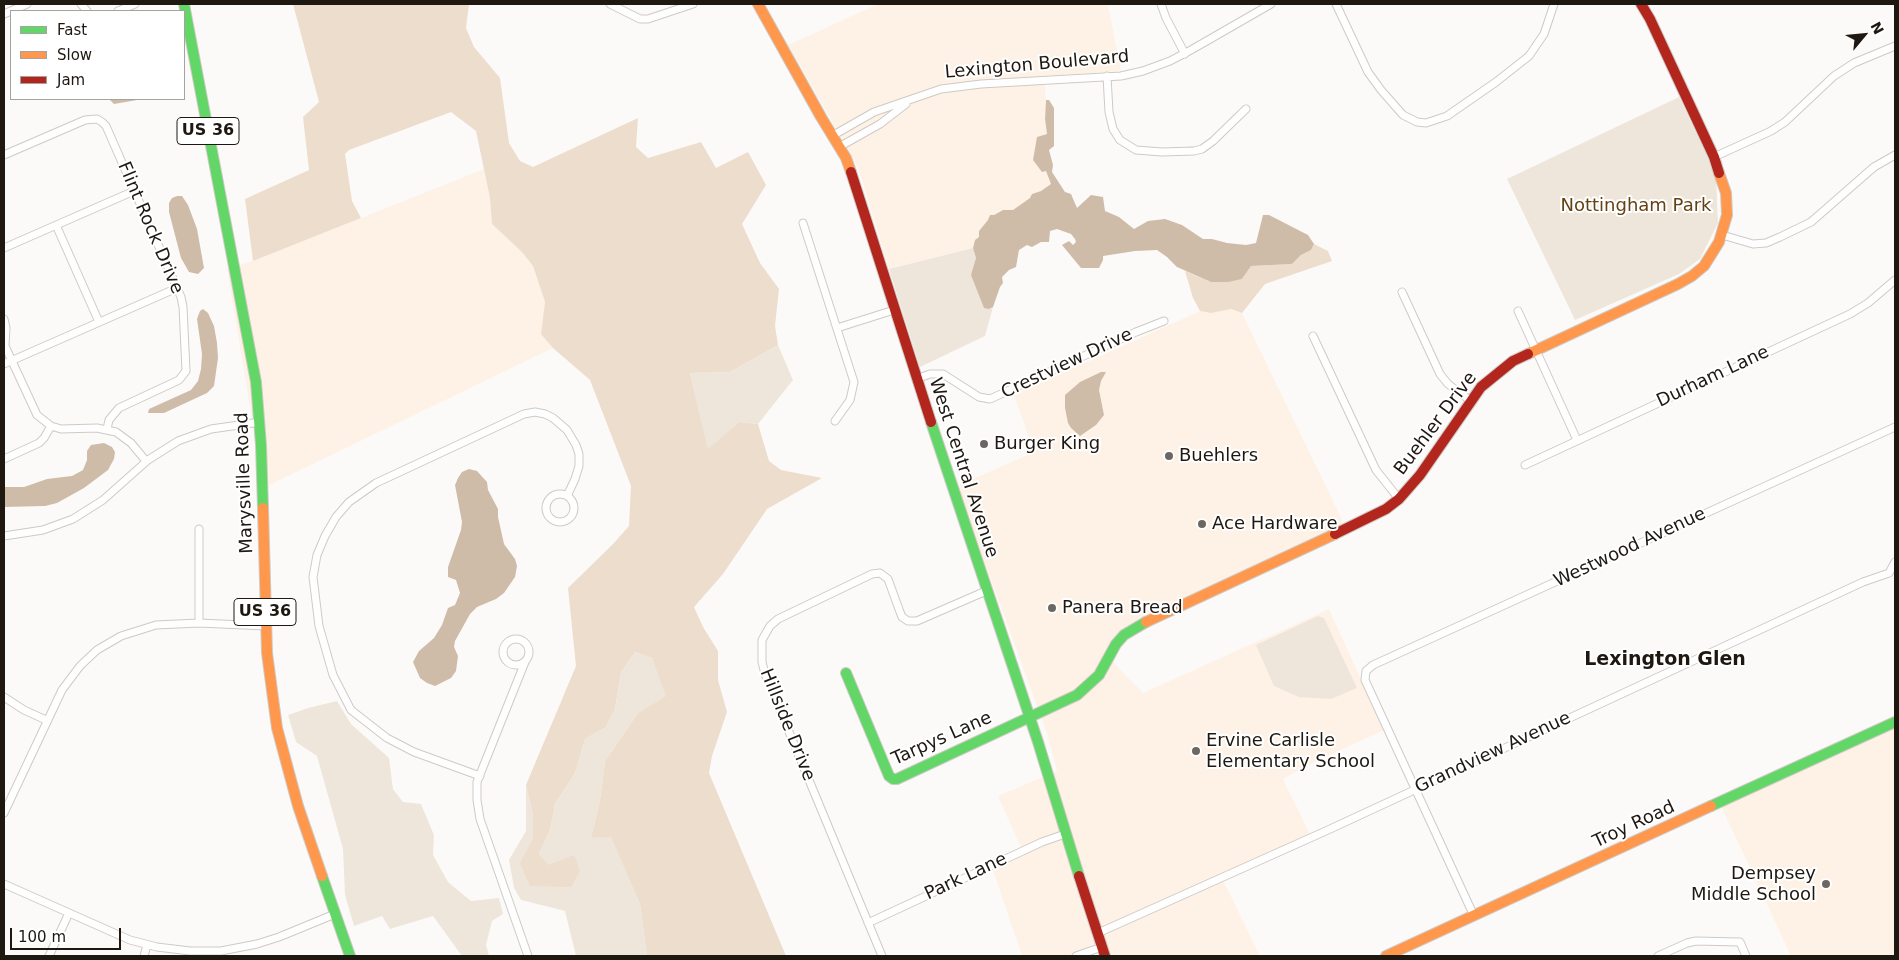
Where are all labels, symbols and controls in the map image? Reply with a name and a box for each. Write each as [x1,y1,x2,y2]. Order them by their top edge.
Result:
legend [10,10,185,100]
north arrow [1839,10,1889,60]
text: N [1867,19,1887,37]
text: Fast [57,21,87,39]
text: Slow [57,46,92,64]
street label: Lexington Boulevard [944,46,1130,84]
text: Jam [57,71,85,89]
road number: US 36 [177,118,239,144]
street label: Flint Rock Drive [112,159,188,297]
park label: Nottingham Park [1560,195,1712,217]
street label: Crestview Drive [998,324,1136,404]
street label: Durham Lane [1653,342,1773,412]
street label: Buehler Drive [1390,368,1482,480]
street label: West Central Avenue [924,375,1002,561]
street label: Marysville Road [232,412,258,554]
place label: Burger King [994,433,1100,455]
marker: Burger King [978,438,990,450]
place label: Buehlers [1179,445,1258,467]
marker: Buehlers [1163,450,1175,462]
street label: Westwood Avenue [1551,503,1709,593]
place label: Ace Hardware [1212,513,1338,535]
marker: Ace Hardware [1196,518,1208,530]
place label: Panera Bread [1062,597,1183,619]
road number: US 36 [234,598,296,626]
marker: Panera Bread [1046,602,1058,614]
district label: Lexington Glen [1584,649,1746,671]
street label: Hillside Drive [755,666,819,784]
street label: Tarpys Lane [889,707,995,771]
street label: Grandview Avenue [1412,707,1574,799]
place label: Ervine Carlisle Elementary School [1206,730,1375,772]
marker: Ervine Carlisle Elementary School [1190,745,1202,757]
street label: Troy Road [1590,797,1678,853]
street label: Park Lane [921,849,1011,905]
place label: Dempsey Middle School [1691,863,1816,906]
marker: Dempsey Middle School [1820,878,1832,890]
scale bar [12,918,124,950]
text: 100 m [18,928,66,946]

